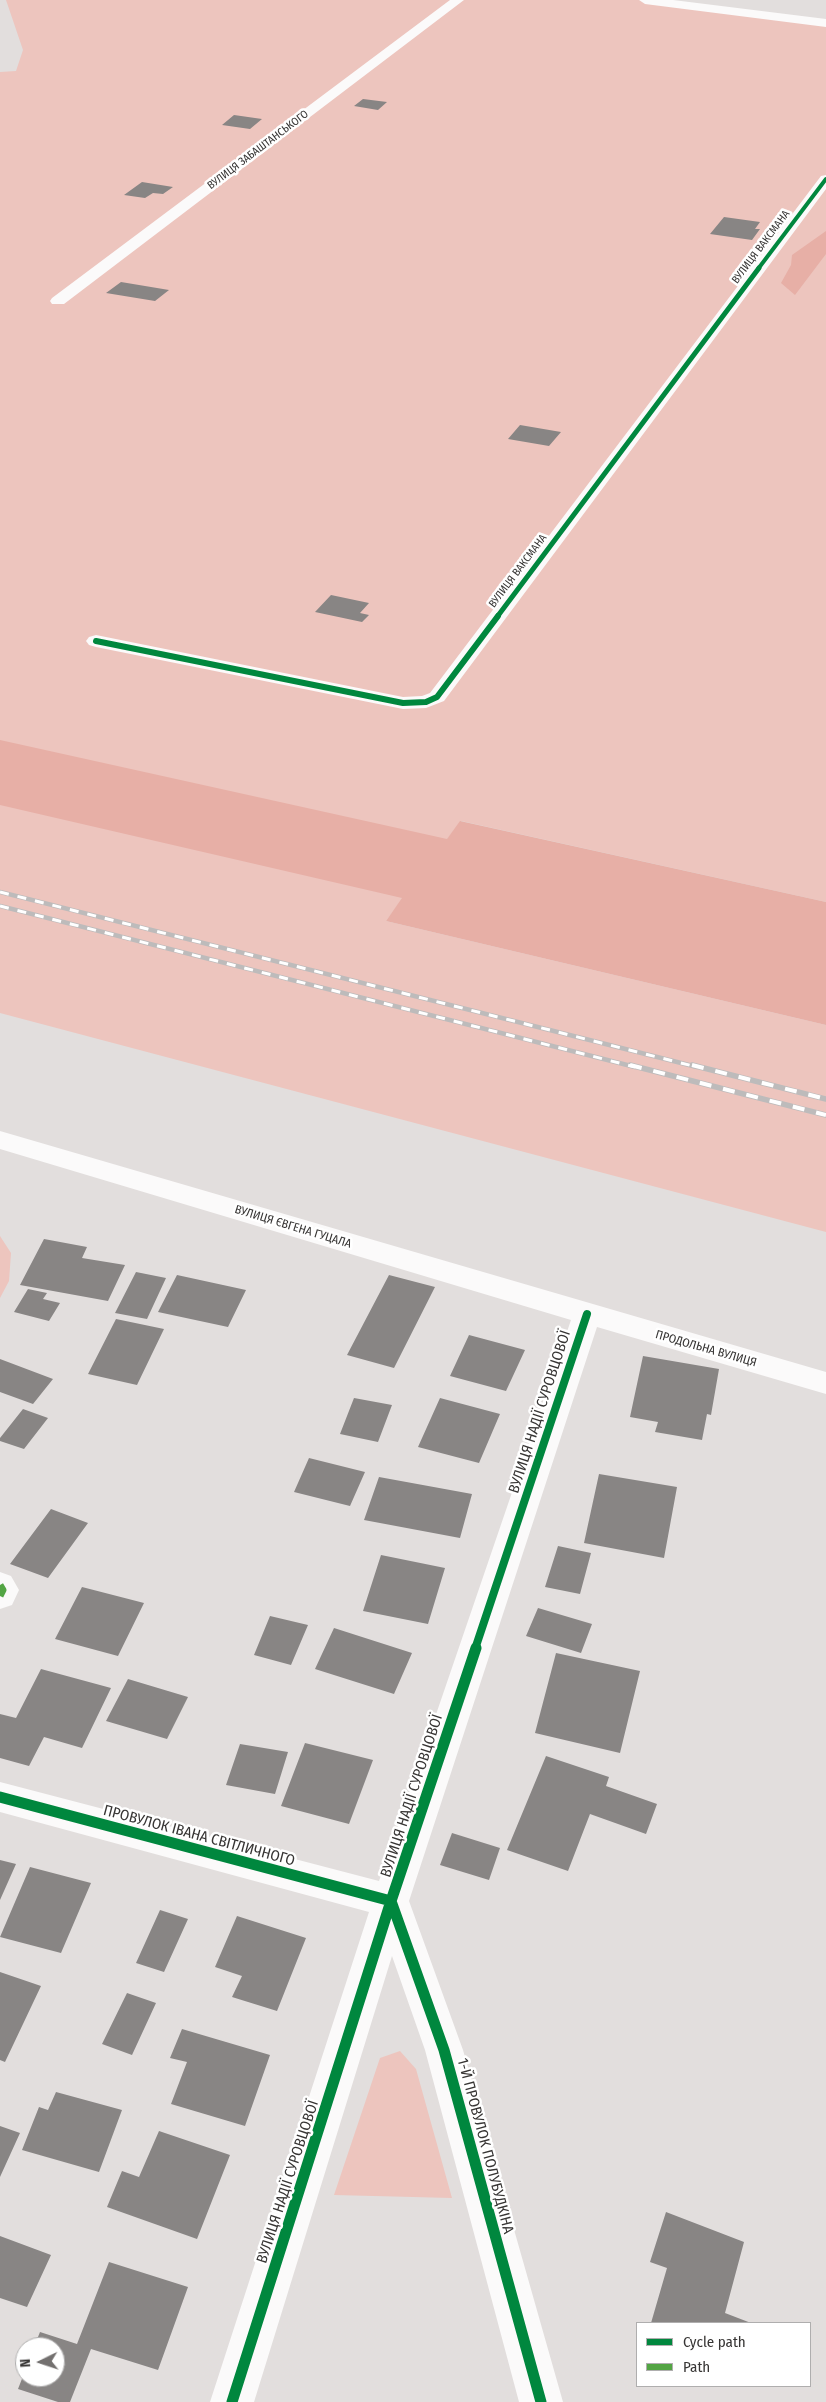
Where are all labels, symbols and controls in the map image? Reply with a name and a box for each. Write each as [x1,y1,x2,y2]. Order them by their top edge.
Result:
street label: ВУЛИЦЯ ЗАБАШТАНСЬКОГО [205,108,311,192]
street label: ВУЛИЦЯ ВАКСМАНА [729,208,793,286]
street label: ВУЛИЦЯ ВАКСМАНА [486,532,550,610]
street label: ВУЛИЦЯ ЄВГЕНА ГУЦАЛА [233,1202,353,1252]
street label: ВУЛИЦЯ НАДІЇ СУРОВЦОВОЇ [505,1328,575,1496]
street label: ПРОДОЛЬНА ВУЛИЦЯ [654,1328,758,1370]
street label: ВУЛИЦЯ НАДІЇ СУРОВЦОВОЇ [377,1712,447,1880]
street label: ПРОВУЛОК ІВАНА СВІТЛИЧНОГО [101,1802,297,1870]
street label: 1-Й ПРОВУЛОК ПОЛУБУДКІНА [453,2056,517,2236]
street label: ВУЛИЦЯ НАДІЇ СУРОВЦОВОЇ [253,2098,323,2266]
legend [636,2322,811,2387]
text: Cycle path [683,2333,746,2351]
north arrow [15,2337,65,2387]
text: N [17,2358,34,2368]
text: Path [683,2358,710,2376]

